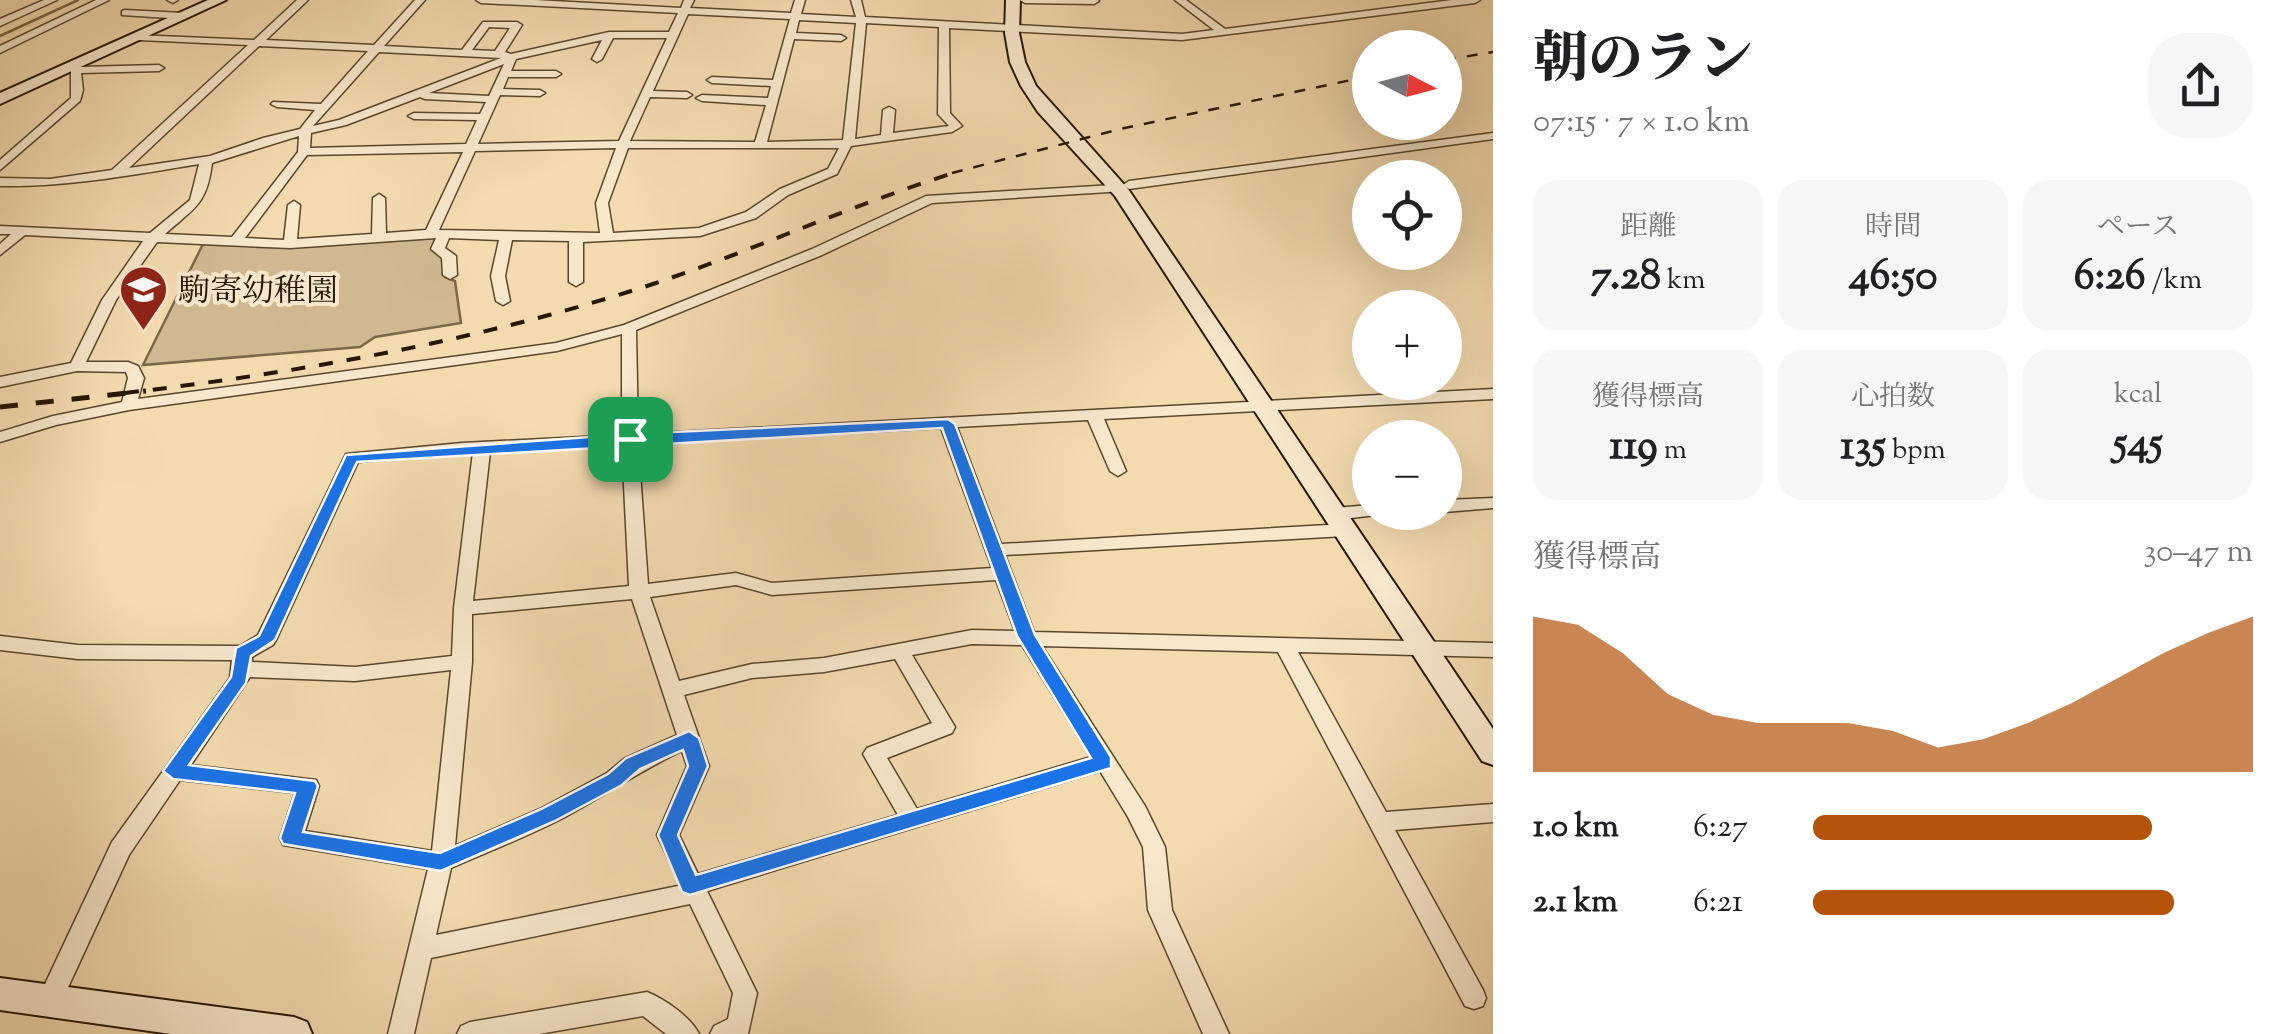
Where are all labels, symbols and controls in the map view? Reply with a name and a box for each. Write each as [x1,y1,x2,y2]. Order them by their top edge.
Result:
text: 朝のラン [1533,23,1753,102]
north arrow [1352,30,1462,140]
map controls [1352,30,1462,530]
button: share [2148,33,2253,138]
text: 07:15 · 7 × 1.0 km [1533,100,1750,146]
button: locate [1352,160,1462,270]
text: 距離 [1620,208,1676,248]
text: 時間 [1865,208,1921,248]
text: ペース [2097,208,2179,248]
text: 7.28 [1591,248,1661,308]
text: 46:50 [1849,248,1937,308]
text: 6:26 [2074,248,2146,308]
text: km [1661,261,1705,301]
text: /km [2146,261,2202,301]
school or university icon: 駒寄幼稚園 [117,264,169,332]
place label: 駒寄幼稚園 [178,270,338,316]
button: + [1352,290,1462,400]
text: kcal [2114,375,2162,415]
text: 獲得標高 [1592,378,1704,418]
text: 心拍数 [1851,378,1935,418]
pin [588,397,673,482]
icon: arrive [603,412,658,467]
text: 545 [2113,415,2163,475]
text: 119 [1609,418,1658,478]
text: 135 [1840,418,1886,478]
button: − [1352,420,1462,530]
text: m [1658,431,1687,471]
text: bpm [1886,431,1946,471]
text: 30–47 m [2144,530,2253,576]
text: 獲得標高 [1533,536,1661,582]
text: 1.0 km [1533,805,1619,851]
text: 6:27 [1693,805,1748,851]
text: 2.1 km [1533,880,1618,926]
text: 6:21 [1693,880,1743,926]

